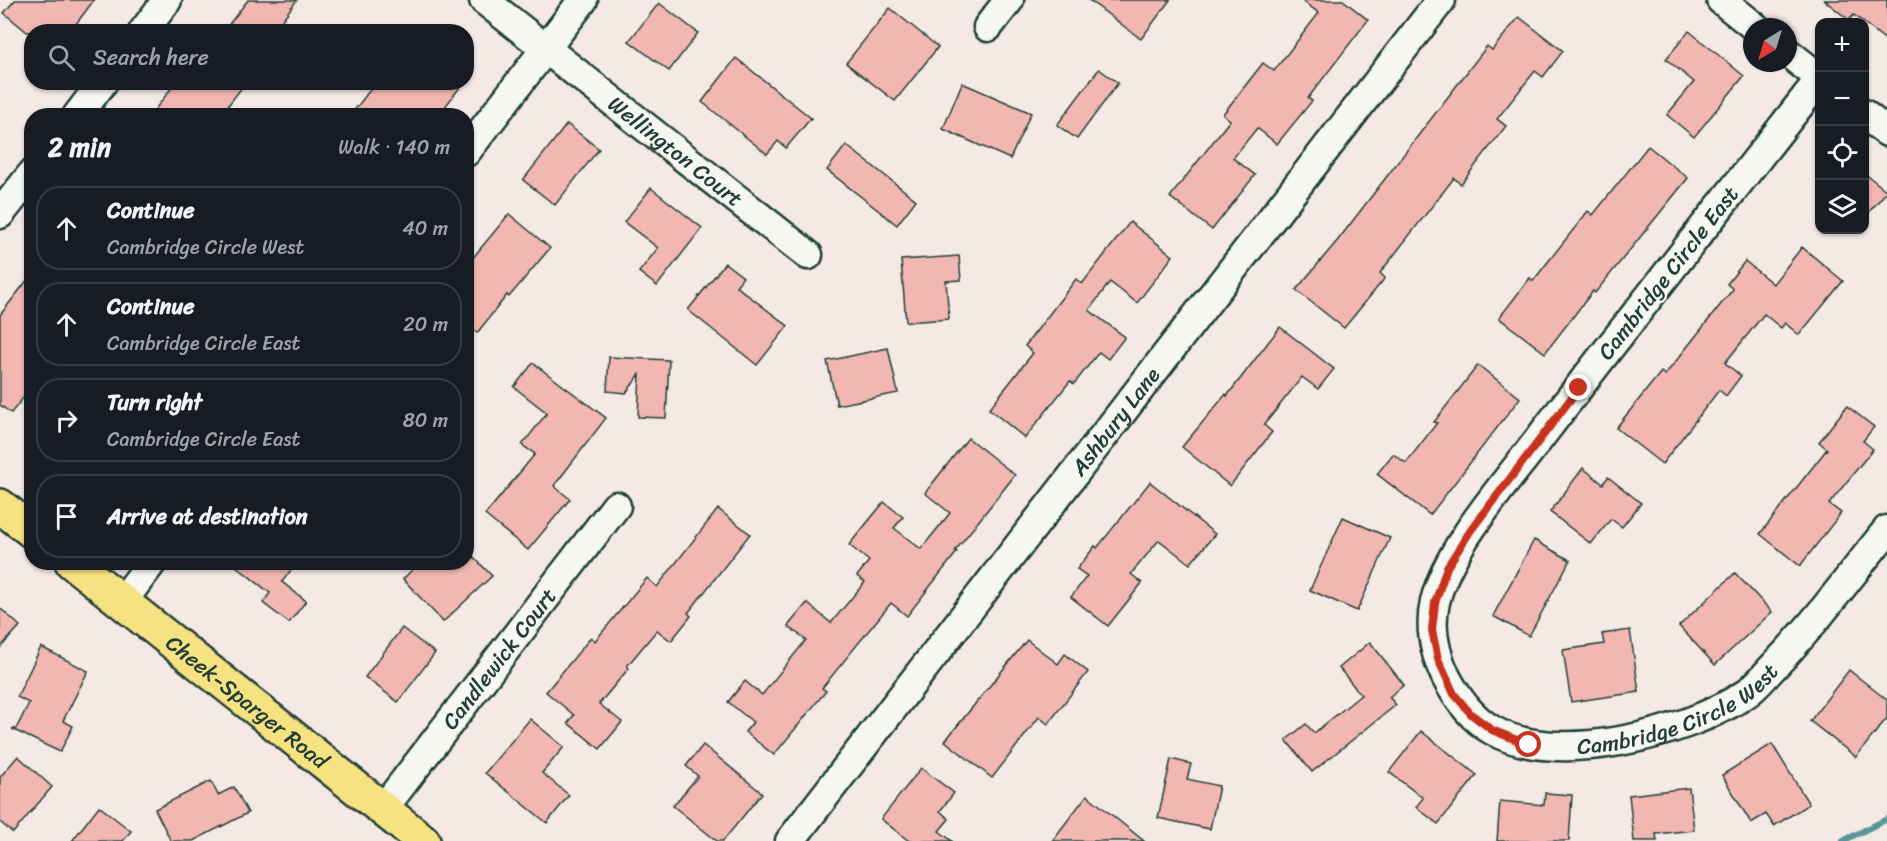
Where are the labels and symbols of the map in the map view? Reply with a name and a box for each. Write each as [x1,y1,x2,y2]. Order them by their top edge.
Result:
north arrow [1743,18,1797,72]
street label: Wellington Court [599,85,752,217]
street label: Cambridge Circle East [1587,177,1749,369]
street label: Ashbury Lane [1059,358,1170,485]
route end [1565,374,1591,400]
street label: Candlewick Court [431,578,567,738]
street label: Cheek-Sparger Road [157,624,339,780]
street label: Cambridge Circle West [1576,653,1788,765]
route start [1515,731,1541,757]

